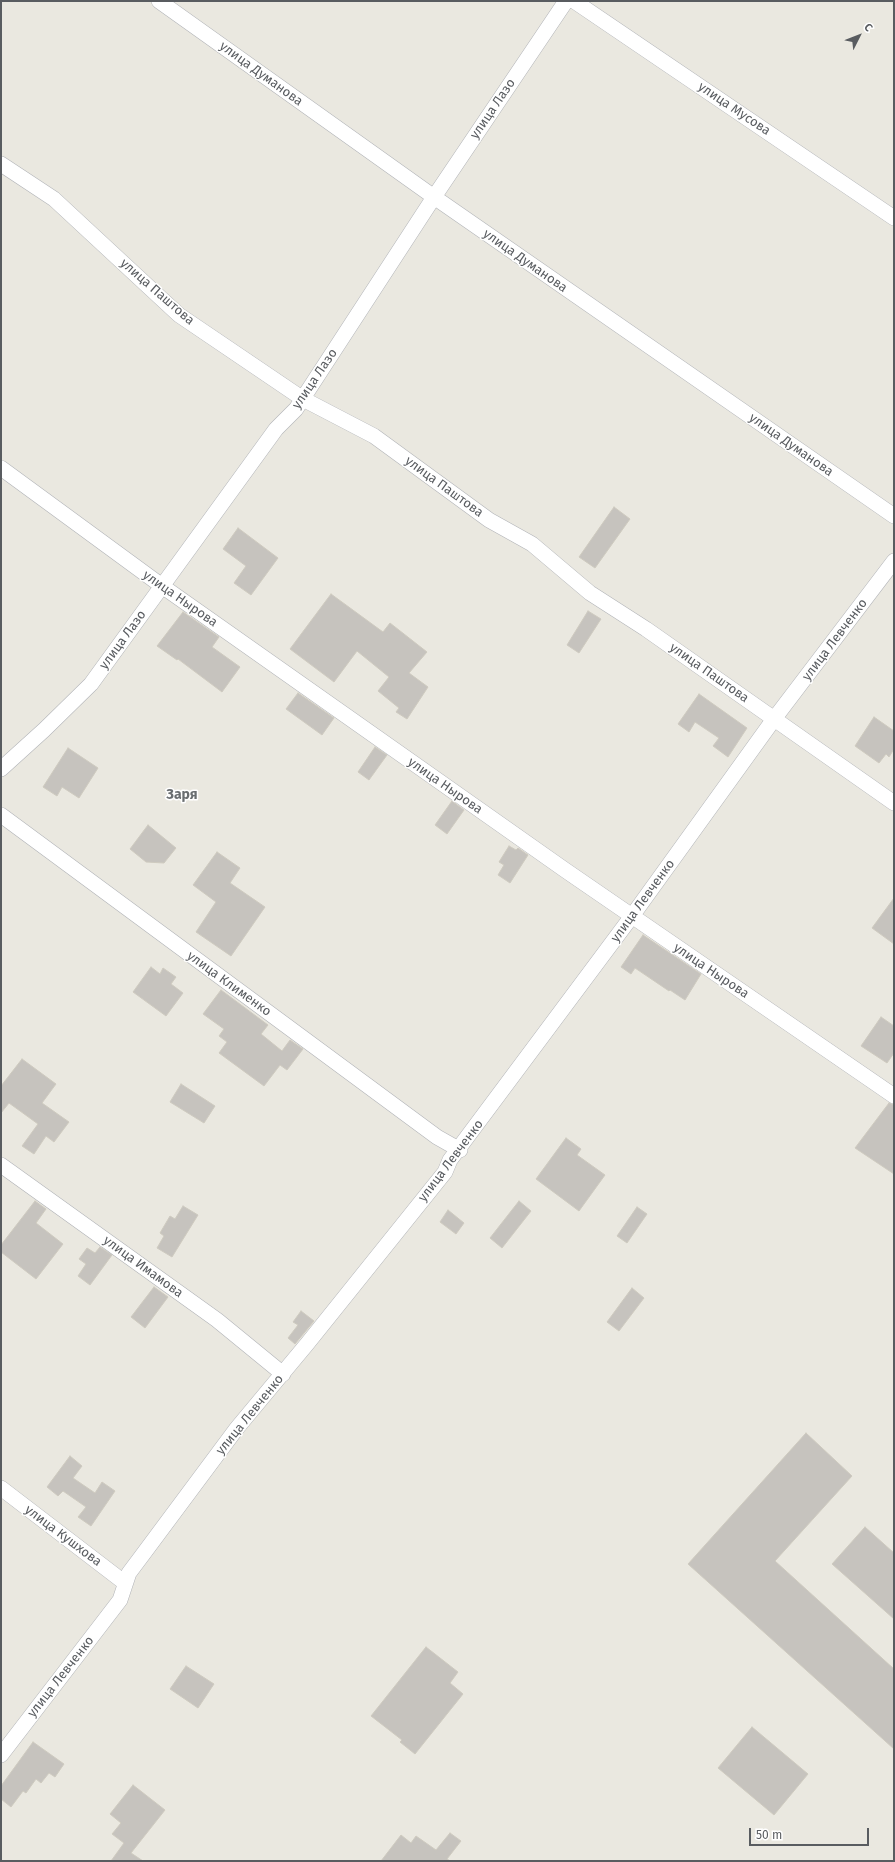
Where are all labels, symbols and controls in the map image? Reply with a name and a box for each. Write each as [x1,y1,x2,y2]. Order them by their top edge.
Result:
north arrow [839,16,879,56]
text: С [861,21,875,34]
street label: улица Думанова [216,39,306,109]
street label: улица Лазо [467,76,519,142]
street label: улица Мусова [695,79,773,139]
street label: улица Думанова [480,226,570,296]
street label: улица Паштова [117,256,197,328]
street label: улица Лазо [289,346,341,412]
street label: улица Думанова [746,410,836,480]
street label: улица Паштова [402,453,486,521]
street label: улица Нырова [140,567,220,631]
street label: улица Левченко [799,596,871,684]
street label: улица Лазо [96,607,150,673]
street label: улица Паштова [666,640,752,706]
street label: улица Нырова [405,754,485,818]
district label: Заря [166,787,198,803]
street label: улица Левченко [608,857,678,945]
street label: улица Нырова [670,940,752,1002]
street label: улица Клименко [184,948,274,1020]
street label: улица Левченко [415,1117,487,1205]
street label: улица Имамова [100,1233,186,1301]
street label: улица Левченко [213,1372,287,1458]
street label: улица Кушхова [22,1502,104,1570]
street label: улица Левченко [24,1633,98,1721]
scale bar [751,1820,871,1846]
text: 50 m [756,1828,782,1842]

